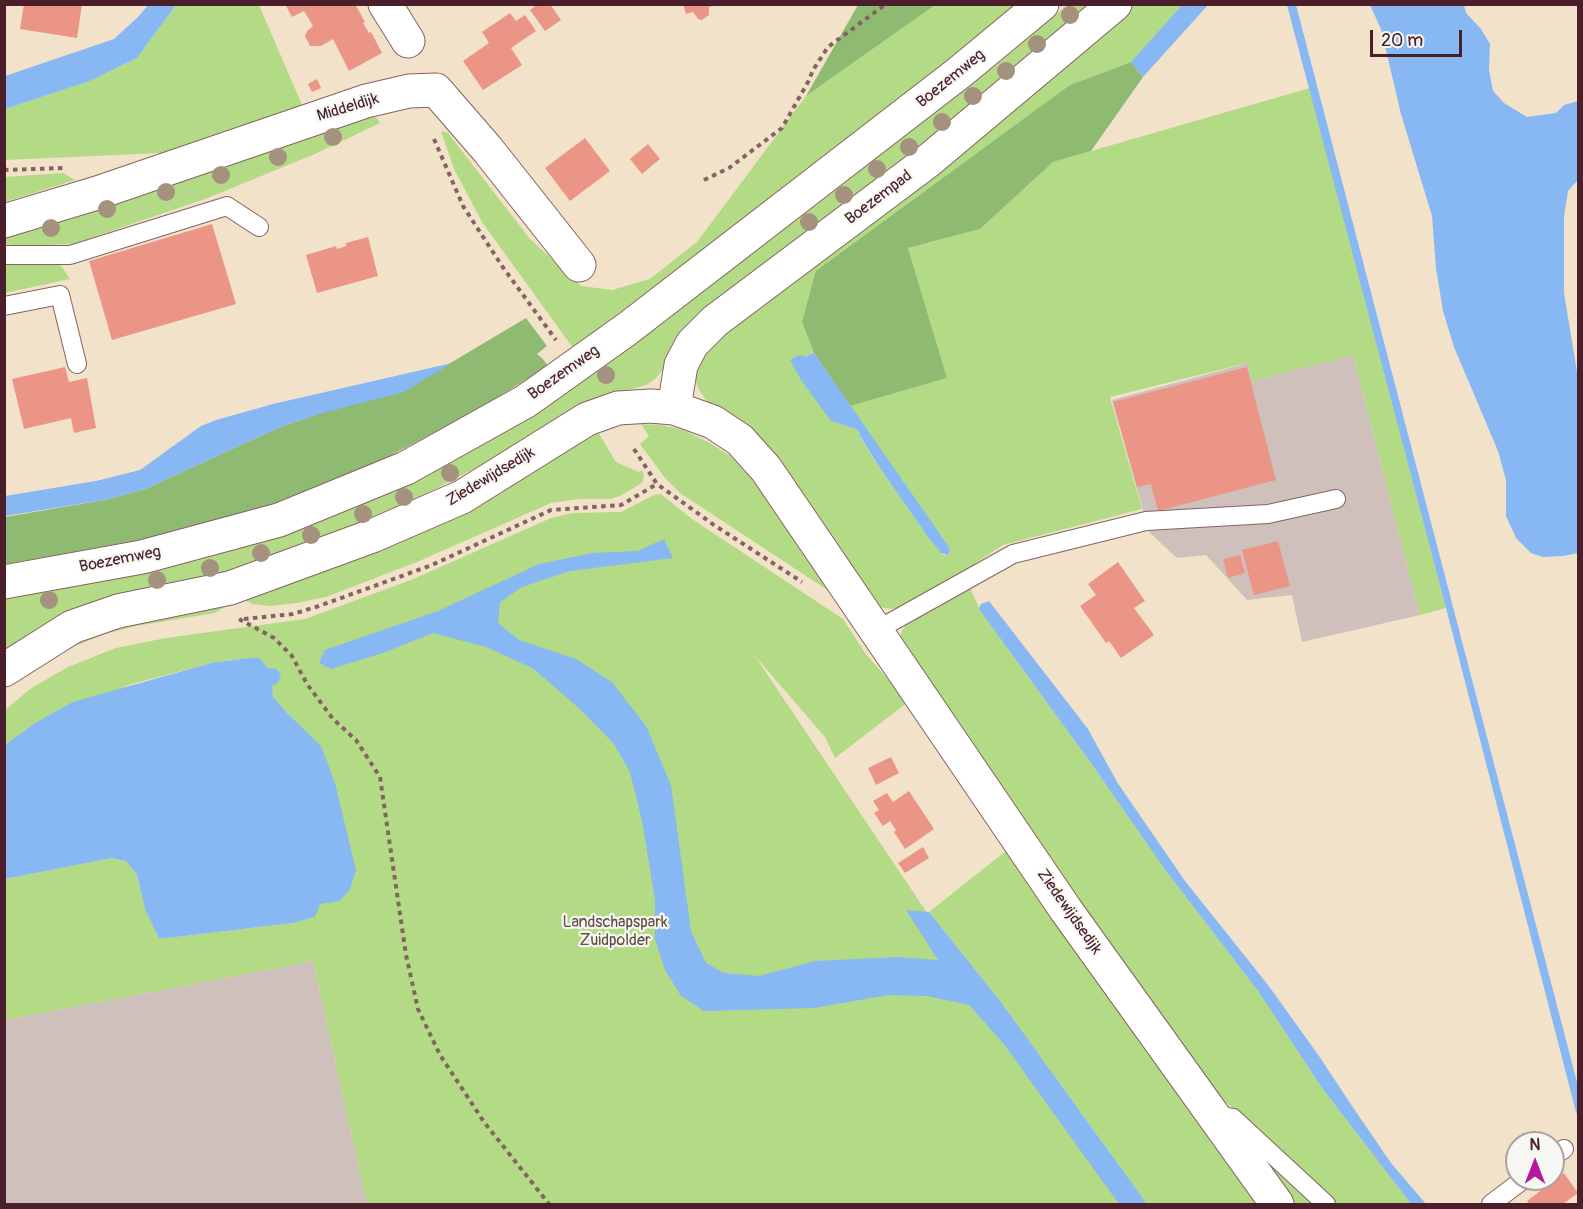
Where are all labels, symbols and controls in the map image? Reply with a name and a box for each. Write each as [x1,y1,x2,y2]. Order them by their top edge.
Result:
scale bar [1373,18,1464,56]
text: 20 m [1381,29,1423,52]
street label: Boezemweg [913,46,989,112]
street label: Middeldijk [315,90,381,126]
street label: Boezempad [842,167,916,229]
street label: Boezemweg [525,341,603,405]
street label: Ziedewijdsedijk [443,443,539,511]
street label: Boezemweg [78,543,162,577]
street label: Ziedewijdsedijk [1033,866,1105,958]
park label: Landschapspark Zuidpolder [562,913,668,951]
north arrow [1505,1131,1565,1191]
text: N [1530,1135,1540,1155]

